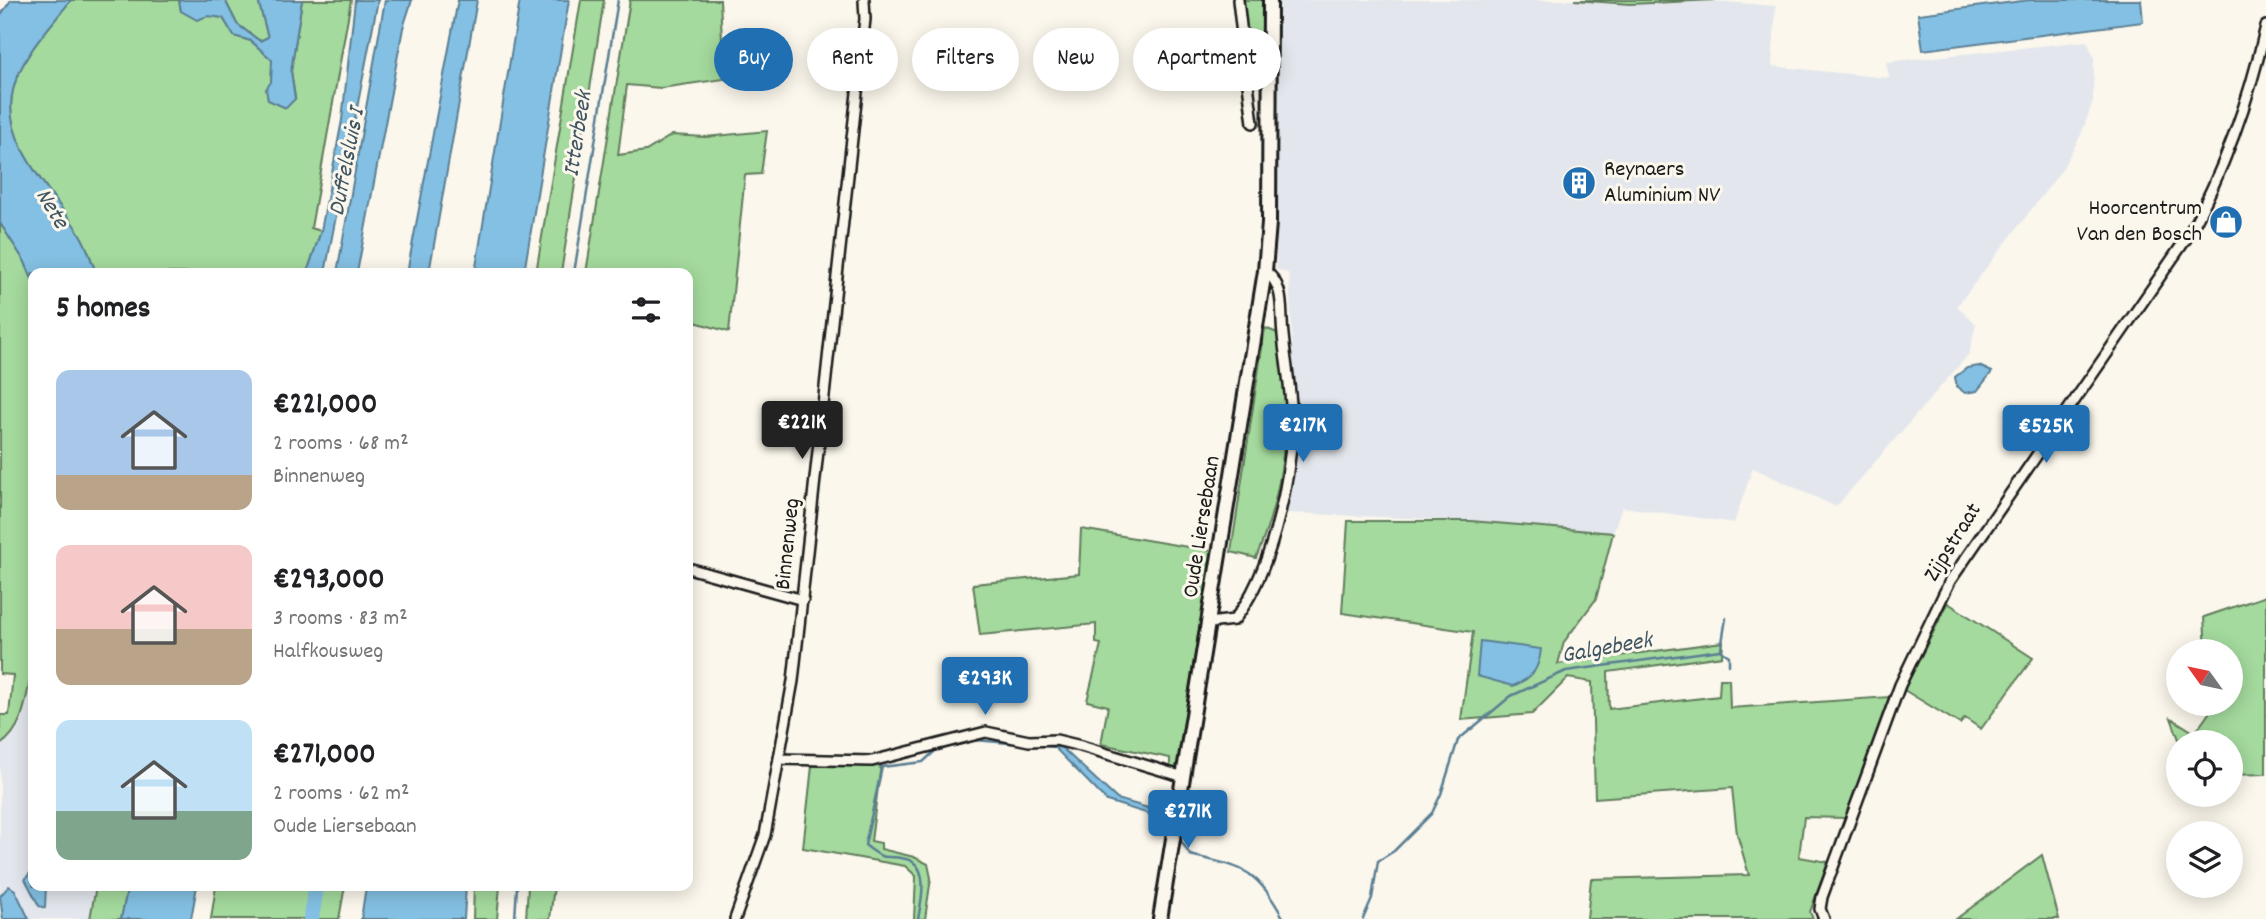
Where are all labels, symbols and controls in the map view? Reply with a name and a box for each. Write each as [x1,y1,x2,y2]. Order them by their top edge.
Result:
chip: Buy [714,28,793,91]
chip: Rent [807,28,898,91]
chip: Filters [912,28,1019,91]
chip: New [1033,28,1119,91]
chip: Apartment [1133,28,1281,91]
water label: Itterbeek [555,87,603,179]
water label: Duffelsluis I [321,102,376,219]
place label: Reynaers Aluminium NV [1604,154,1720,213]
building icon: Reynaers Aluminium NV [1560,164,1598,202]
water label: Nete [26,182,77,237]
place label: Hoorcentrum Van den Bosch [2077,193,2202,252]
shop icon: Hoorcentrum Van den Bosch [2207,203,2245,241]
text: 5 homes [56,289,150,332]
icon: filters [627,291,665,329]
text: €221,000 [273,385,377,428]
icon: home [112,398,196,482]
pin: €221K [753,402,851,461]
pin: €217K [1254,405,1352,464]
pin: €525K [1997,406,2095,465]
text: €221K [778,407,826,440]
text: €217K [1279,410,1327,443]
text: €525K [2019,411,2073,444]
text: 2 rooms · 68 m² [273,428,409,461]
street label: Oude Liersebaan [1175,454,1231,600]
text: Binnenweg [273,461,365,494]
street label: Binnenweg [768,496,810,592]
street label: Zijpstraat [1917,497,1991,589]
text: €293,000 [273,560,385,603]
icon: home [112,573,196,657]
text: 3 rooms · 83 m² [273,603,408,636]
water label: Galgebeek [1559,624,1657,674]
text: Halfkousweg [273,636,383,669]
north arrow [2166,639,2244,716]
map controls [2166,639,2243,898]
pin: €293K [936,658,1034,717]
text: €293K [958,663,1012,696]
button: locate [2166,730,2243,807]
text: €271,000 [273,735,376,778]
icon: home [112,748,196,832]
text: 2 rooms · 62 m² [273,778,409,811]
pin: €271K [1139,790,1237,850]
text: €271K [1164,796,1212,829]
text: Oude Liersebaan [273,811,417,844]
button: layers [2166,821,2243,898]

